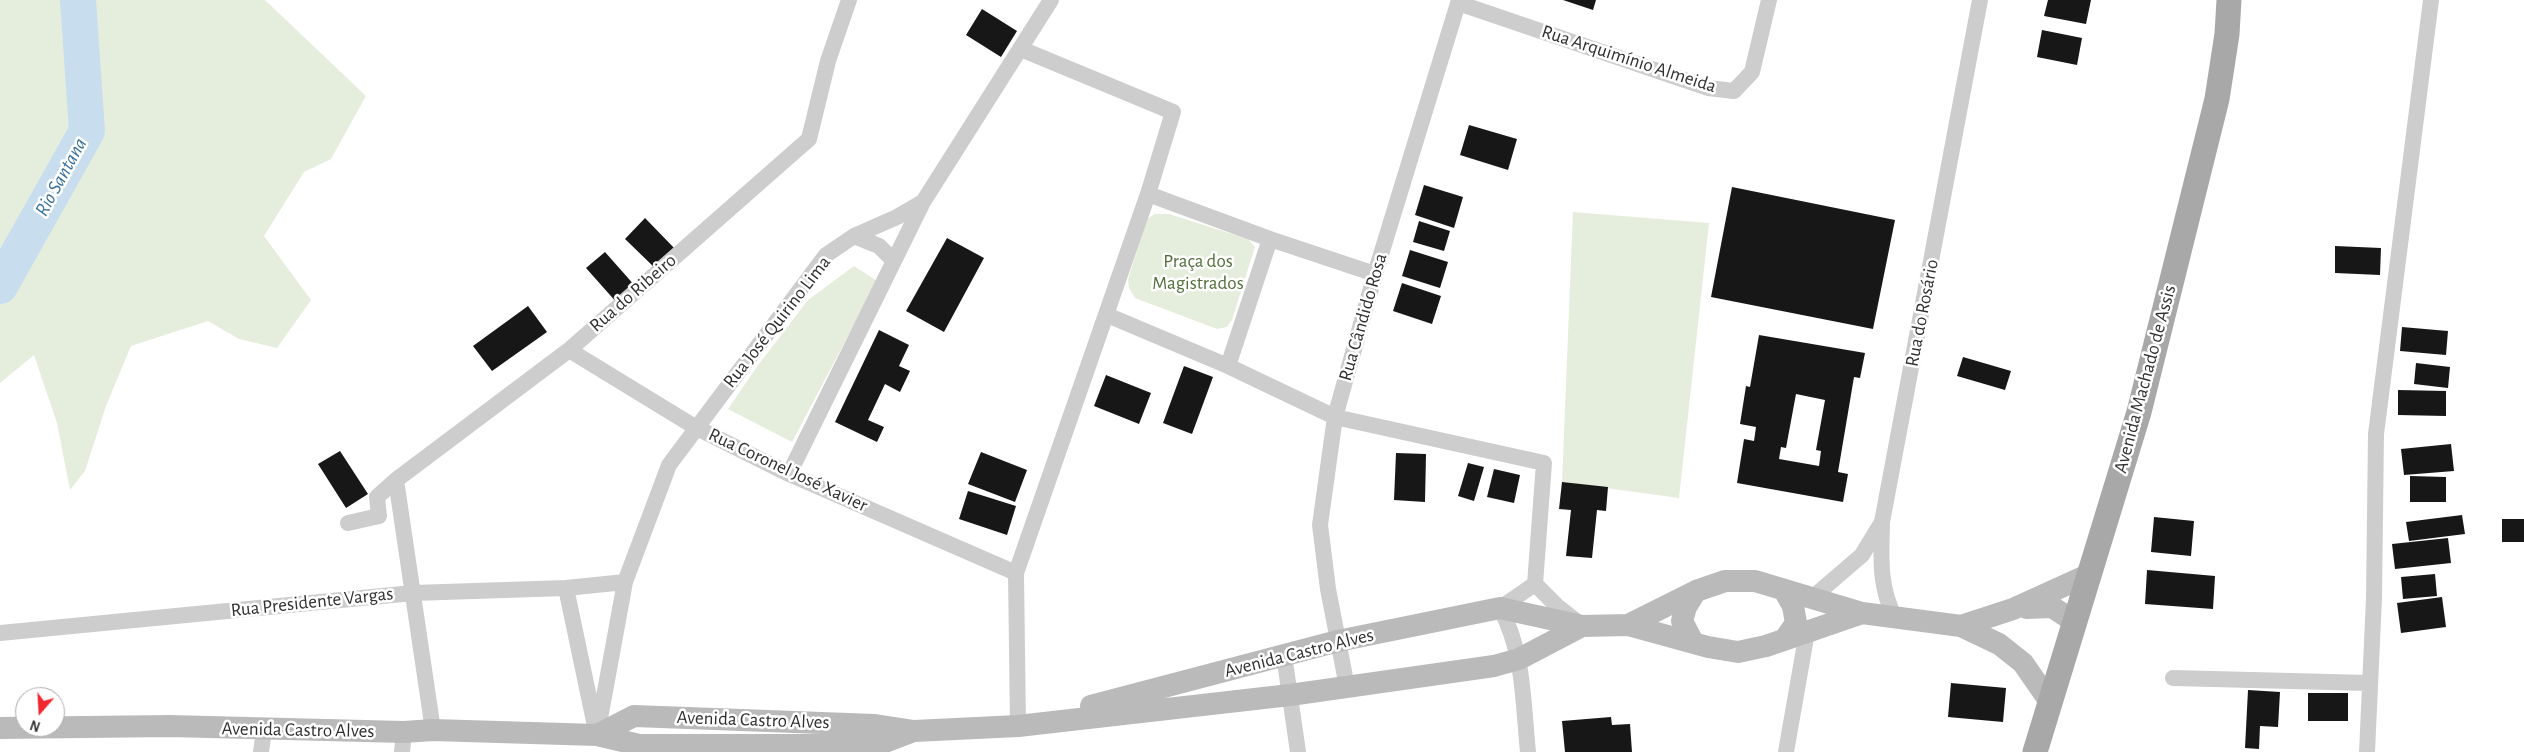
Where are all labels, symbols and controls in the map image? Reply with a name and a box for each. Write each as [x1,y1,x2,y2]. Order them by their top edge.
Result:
street label: Rua Arquimínio Almeida [1539,20,1719,98]
water label: Rio Santana [30,134,92,220]
street label: Rua do Ribeiro [585,249,681,337]
park label: Praça dos Magistrados [1152,250,1244,294]
street label: Rua José Quirino Lima [718,251,836,393]
street label: Rua Cândido Rosa [1334,251,1392,383]
street label: Rua do Rosário [1900,257,1944,369]
street label: Avenida Machado de Assis [2109,283,2181,475]
street label: Rua Coronel José Xavier [705,423,871,517]
street label: Rua Presidente Vargas [230,582,394,622]
street label: Avenida Castro Alves [1222,623,1376,683]
north arrow [15,687,65,737]
street label: Avenida Castro Alves [676,706,830,734]
text: N [29,717,42,733]
street label: Avenida Castro Alves [221,717,375,743]

